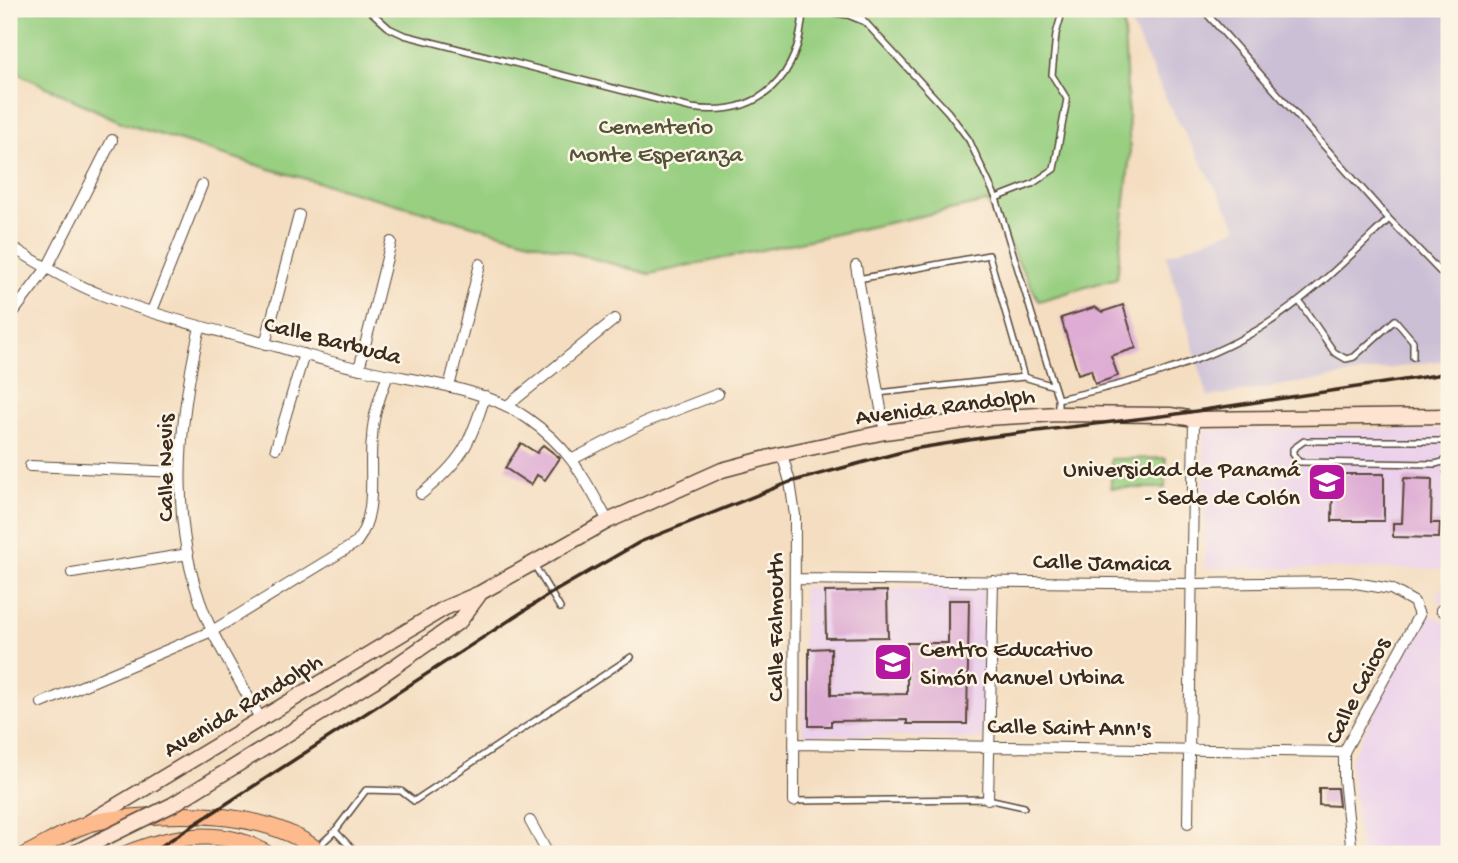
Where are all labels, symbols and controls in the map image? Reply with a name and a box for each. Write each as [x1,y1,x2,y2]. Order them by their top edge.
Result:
park label: Cementerio Monte Esperanza [569,114,743,171]
street label: Calle Barbuda [261,311,404,374]
street label: Avenida Randolph [854,383,1037,434]
street label: Calle Nevis [153,413,182,522]
place label: Universidad de Panamá - Sede de Colón [1063,457,1301,514]
school or university icon: Universidad de Panamá - Sede de Colón [1306,461,1348,503]
street label: Calle Jamaica [1033,549,1172,580]
street label: Calle Falmouth [763,552,792,702]
street label: Calle Caicos [1320,632,1399,750]
place label: Centro Educativo Simón Manuel Urbina [920,637,1125,694]
school or university icon: Centro Educativo Simón Manuel Urbina [872,641,914,683]
street label: Avenida Randolph [159,648,329,766]
street label: Calle Saint Ann's [987,714,1152,745]

